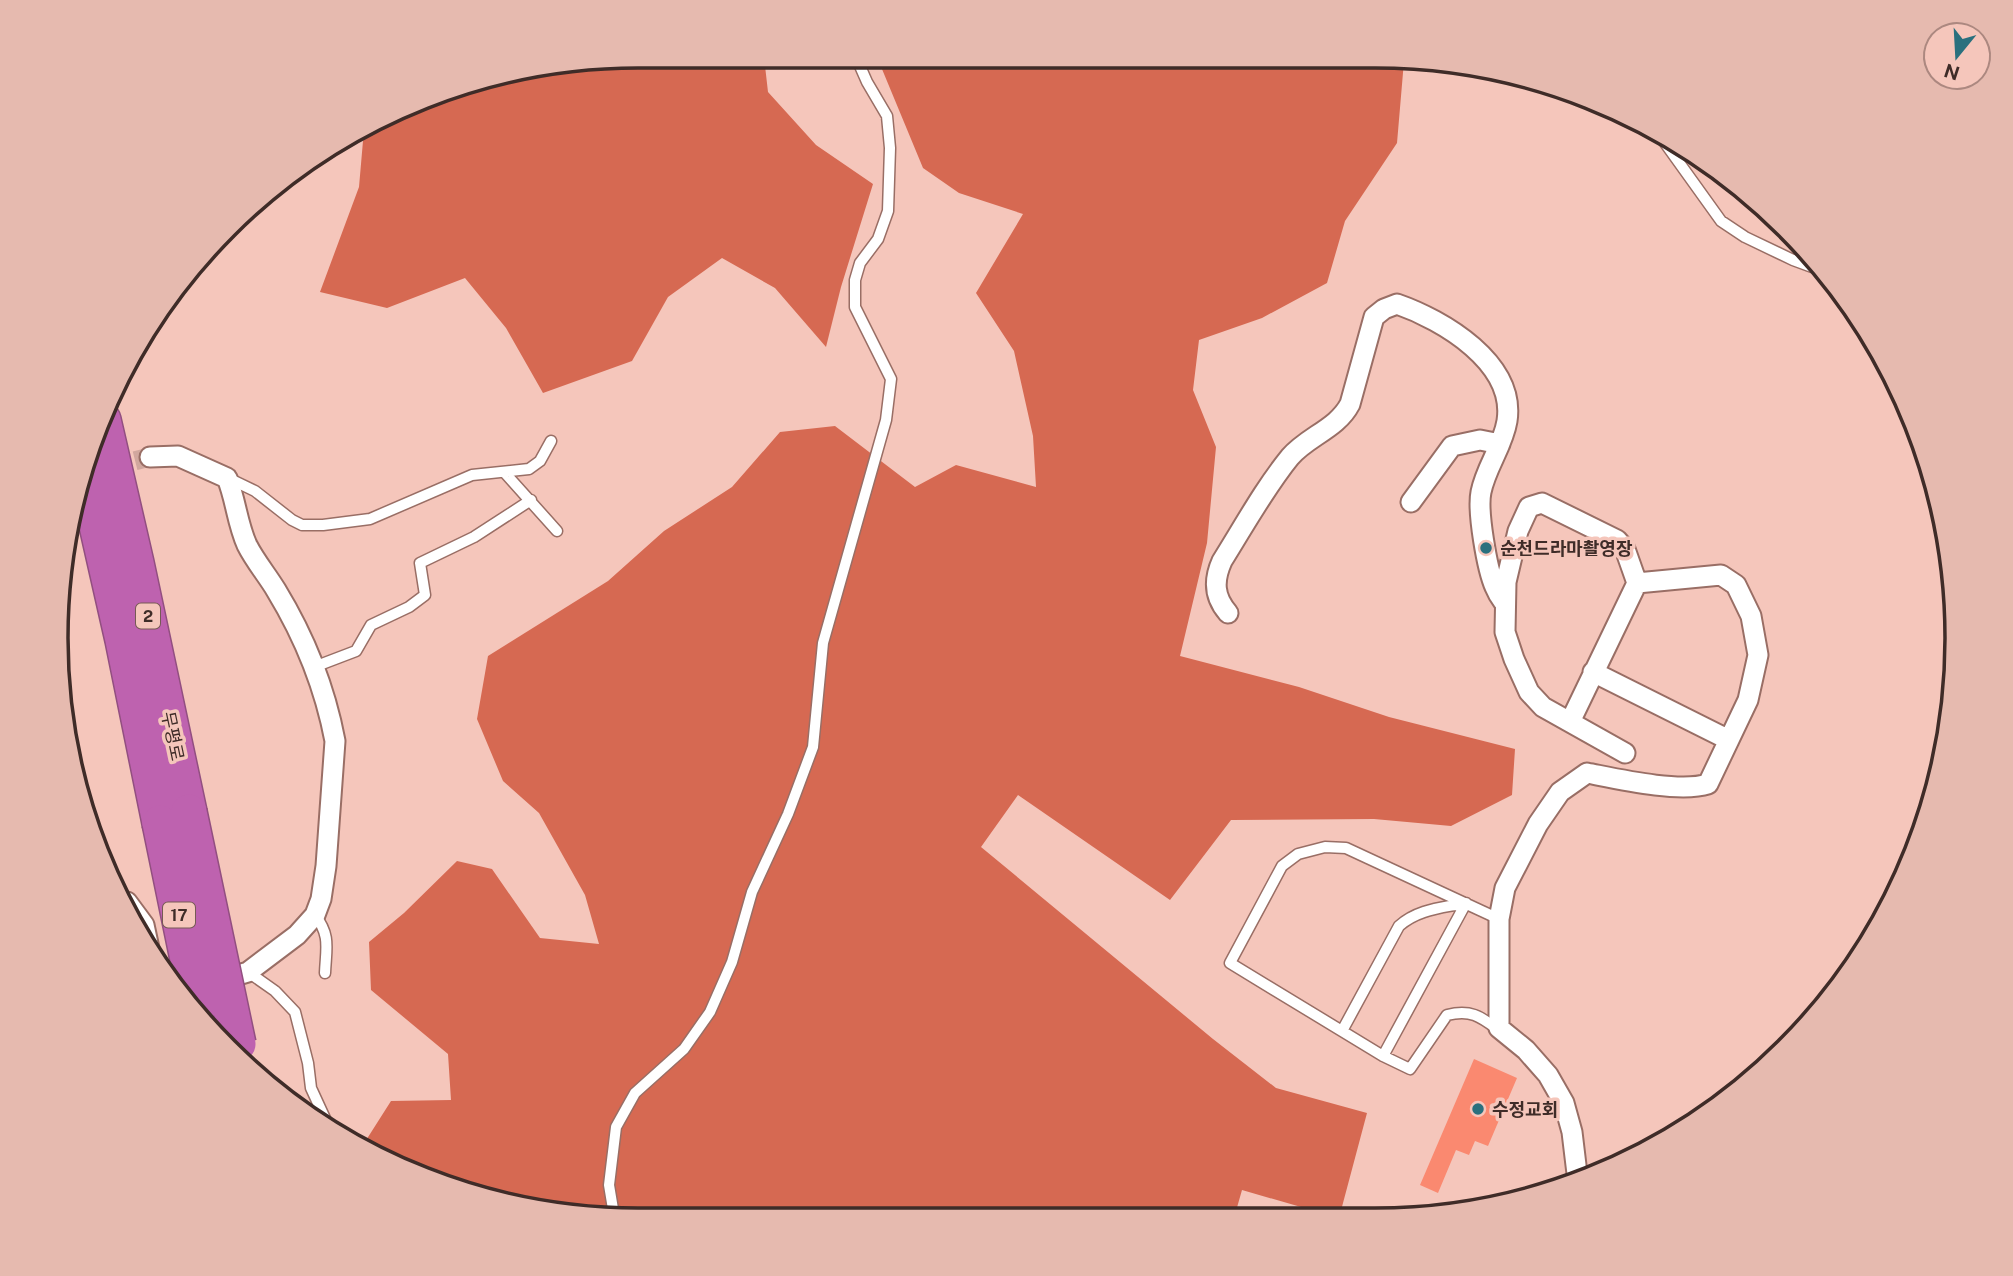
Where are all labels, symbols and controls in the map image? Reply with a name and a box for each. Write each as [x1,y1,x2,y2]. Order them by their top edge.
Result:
north arrow [1922,21,1992,91]
text: N [1941,59,1962,85]
place label: 순천드라마촬영장 [1500,538,1633,559]
marker: 순천드라마촬영장 [1478,540,1494,556]
road number: 2 [136,604,160,628]
street label: 무평로 [158,710,188,762]
road number: 17 [163,903,195,928]
place label: 수정교회 [1492,1099,1558,1120]
marker: 수정교회 [1470,1101,1486,1117]

